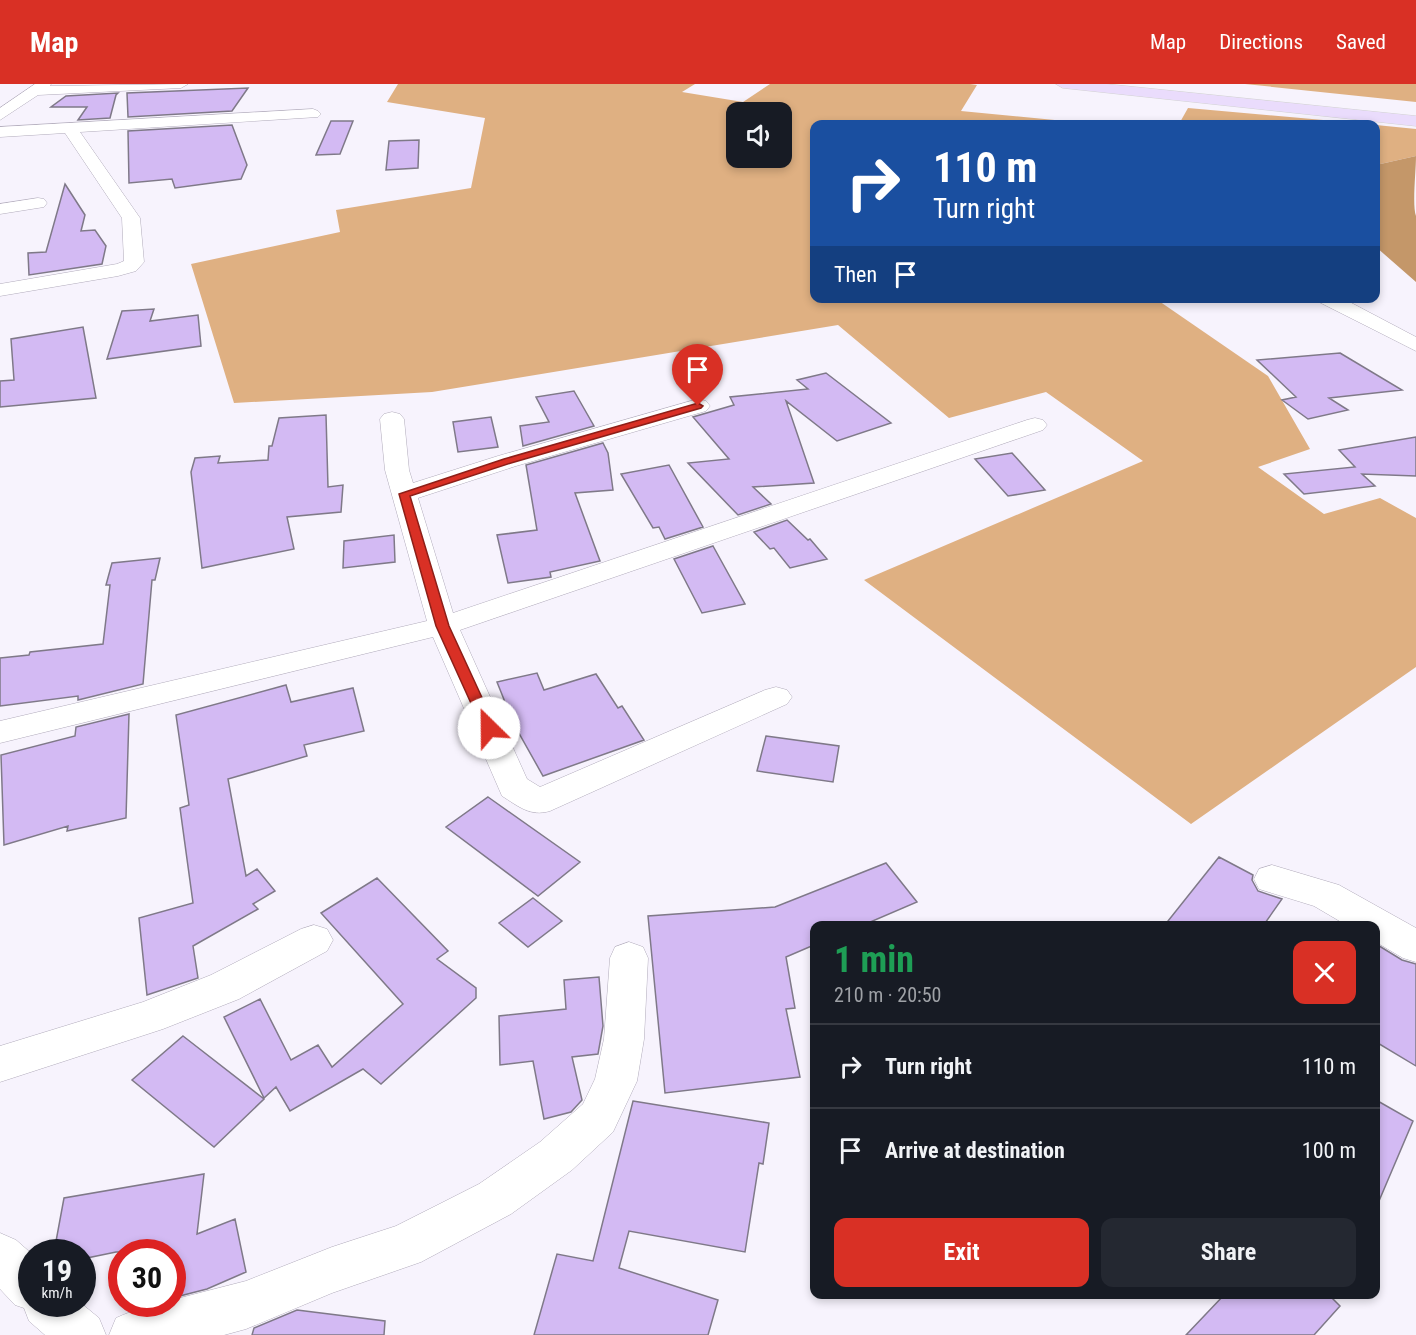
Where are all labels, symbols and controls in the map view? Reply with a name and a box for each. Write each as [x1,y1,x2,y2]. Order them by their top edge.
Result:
text: Map [30,26,78,59]
text: Map [1150,30,1186,54]
text: Directions [1219,30,1303,54]
text: Saved [1336,30,1386,54]
map controls [726,102,792,168]
button: sound [726,102,792,168]
text: 110 m [933,143,1038,192]
icon: right [834,144,912,222]
text: Turn right [933,193,1035,225]
icon: arrive [889,258,922,291]
text: Then [834,262,877,287]
pin [672,344,723,406]
icon: arrive [681,353,714,386]
position arrow [457,696,521,760]
text: 1 min [834,939,914,981]
button: close [1293,941,1356,1004]
text: 210 m · 20:50 [834,983,941,1007]
icon: right [834,1050,867,1083]
text: Turn right [885,1054,972,1079]
text: 110 m [1302,1054,1356,1079]
icon: arrive [834,1134,867,1167]
text: Arrive at destination [885,1138,1065,1163]
text: 100 m [1302,1138,1356,1163]
button: Exit [834,1218,1089,1287]
button: Share [1101,1218,1356,1287]
speed limit sign: 30 [108,1239,186,1317]
text: 19 [42,1253,72,1288]
text: km/h [42,1284,72,1302]

